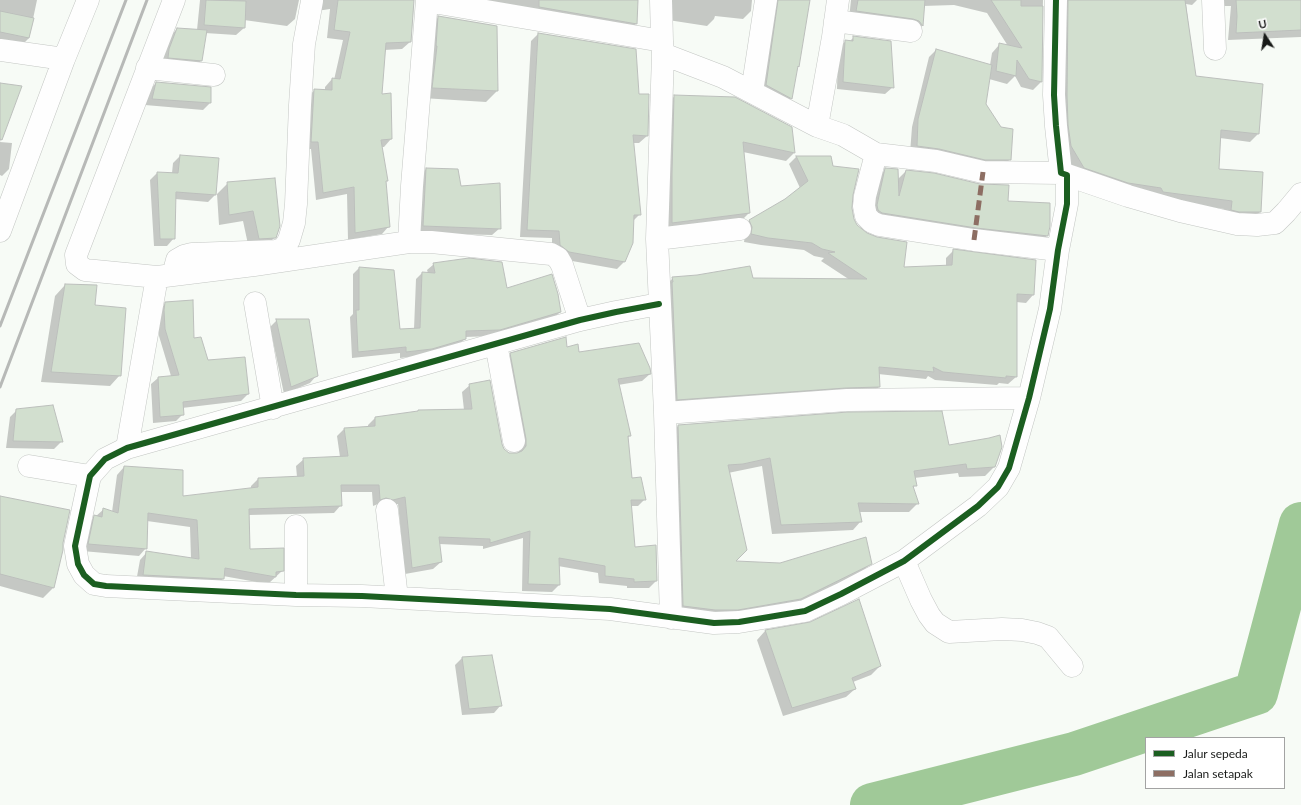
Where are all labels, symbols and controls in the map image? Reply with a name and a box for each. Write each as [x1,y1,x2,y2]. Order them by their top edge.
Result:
north arrow [1245,16,1285,56]
text: U [1257,17,1268,31]
legend [1145,737,1285,789]
text: Jalur sepeda [1183,746,1248,761]
text: Jalan setapak [1183,766,1253,781]

